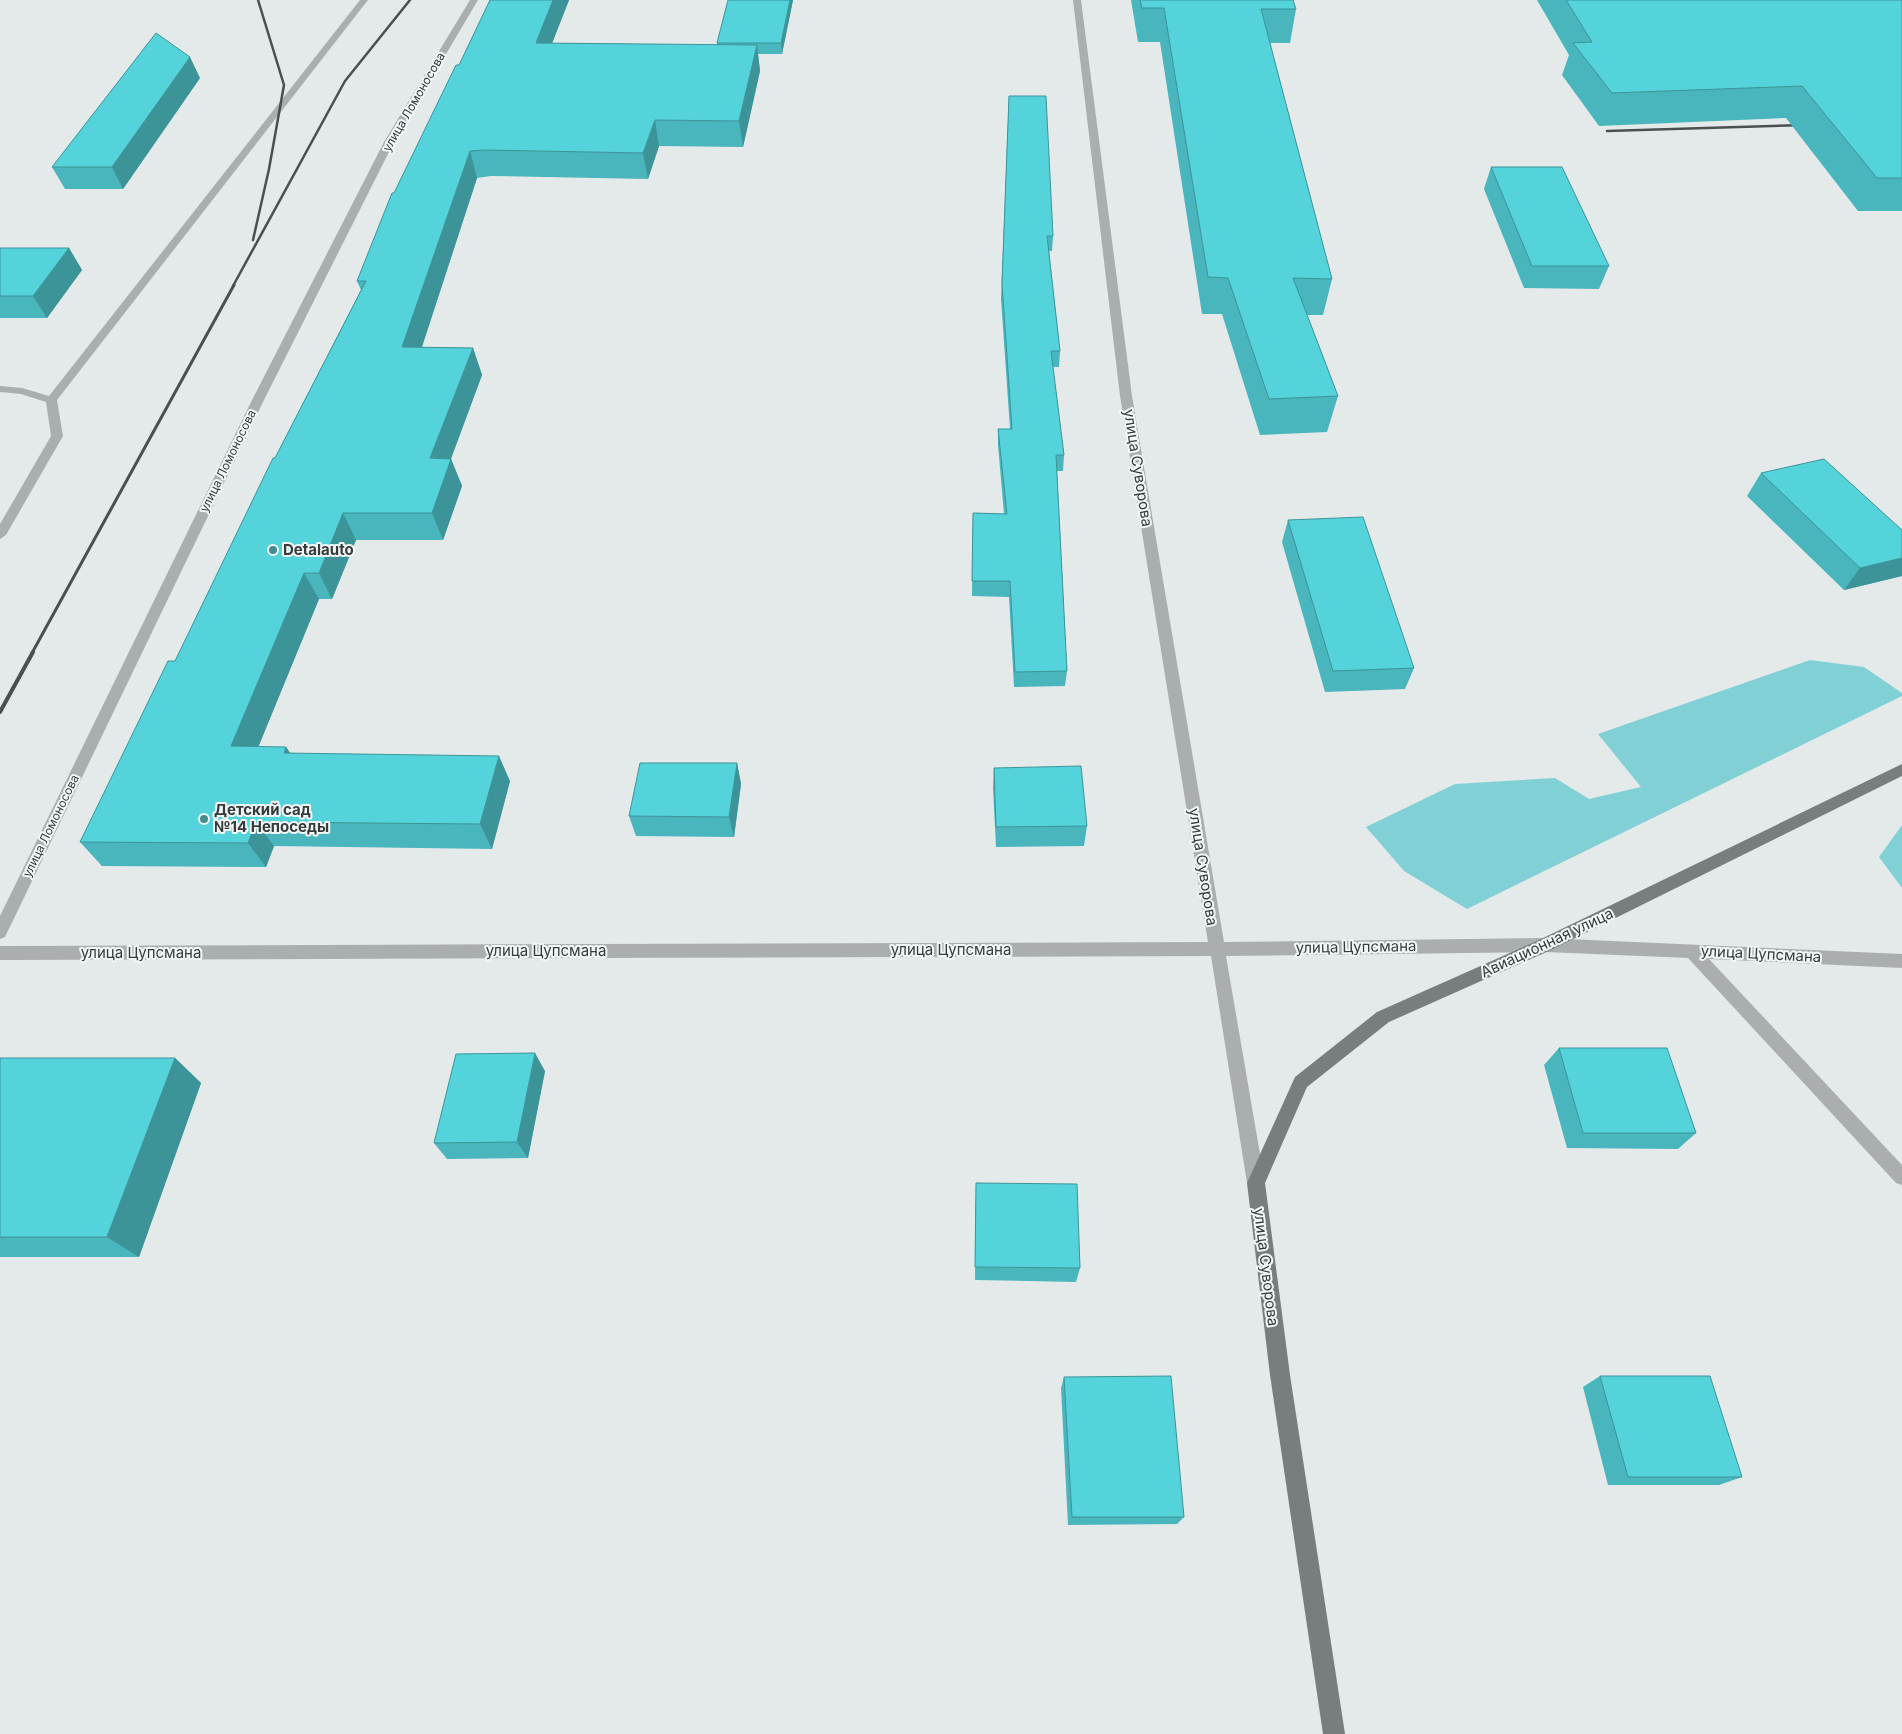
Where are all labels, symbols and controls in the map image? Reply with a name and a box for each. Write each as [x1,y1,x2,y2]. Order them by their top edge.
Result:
street label: улица Ломоносова [379,50,448,154]
street label: улица Ломоносова [196,407,259,514]
street label: улица Суворова [1120,408,1157,528]
place label: Detalauto [283,540,354,559]
marker: Detalauto [267,544,279,556]
street label: улица Ломоносова [19,772,82,879]
place label: Детский сад №14 Непоседы [214,800,329,836]
street label: улица Суворова [1185,807,1222,927]
marker: Детский сад №14 Непоседы [198,813,210,825]
street label: Авиационная улица [1477,903,1616,982]
street label: улица Цупсмана [1295,936,1417,957]
street label: улица Цупсмана [891,940,1011,959]
street label: улица Цупсмана [486,941,606,960]
street label: улица Цупсмана [1700,941,1822,966]
street label: улица Цупсмана [81,943,201,962]
street label: улица Суворова [1250,1207,1283,1327]

